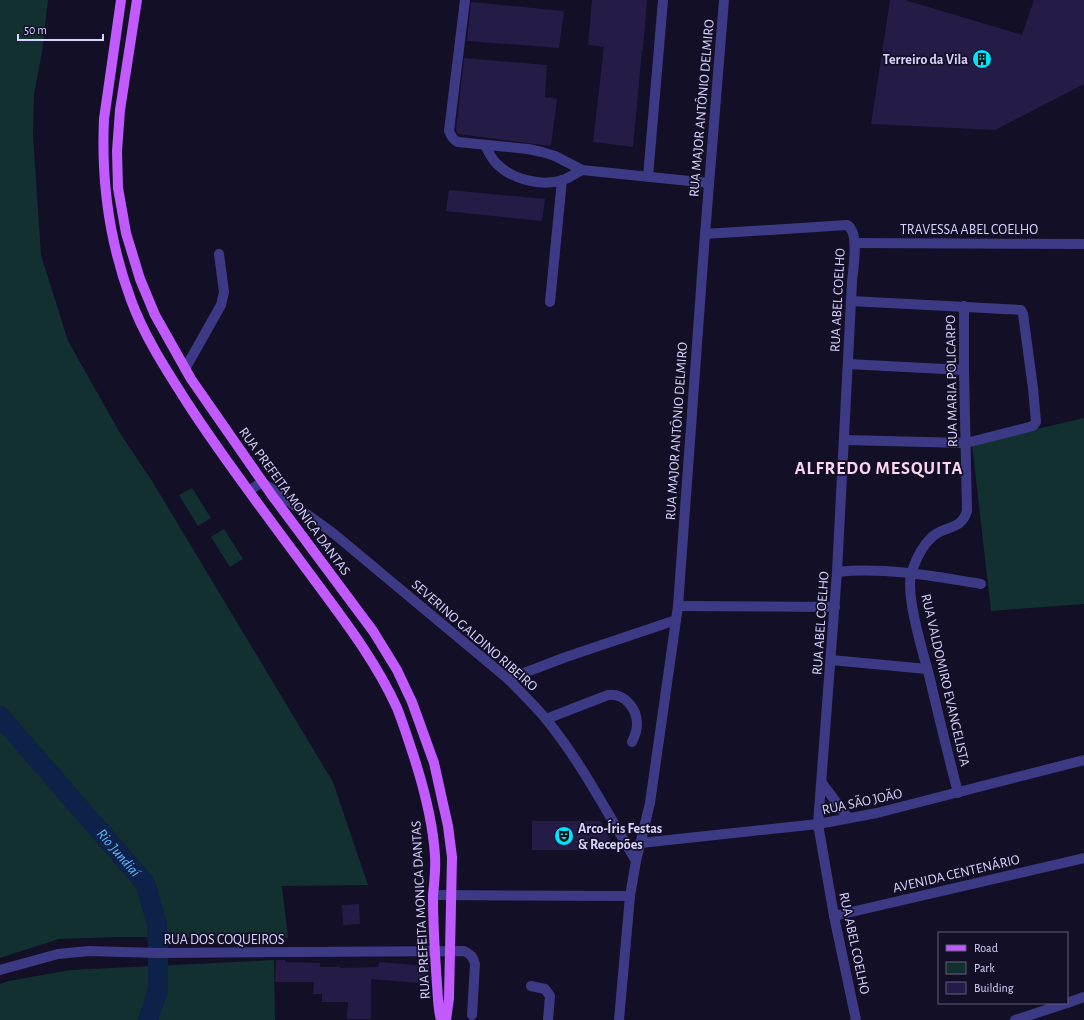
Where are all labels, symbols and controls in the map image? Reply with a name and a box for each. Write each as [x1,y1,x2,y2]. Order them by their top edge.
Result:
scale bar [18,16,103,42]
street label: RUA MAJOR ANTÔNIO DELMIRO [685,18,717,198]
text: 50 m [24,24,47,36]
building icon: Terreiro da Vila [971,48,993,70]
place label: Terreiro da Vila [883,53,968,67]
street label: TRAVESSA ABEL COELHO [900,223,1038,237]
street label: RUA ABEL COELHO [828,248,848,352]
street label: RUA MARIA POLICARPO [944,315,960,447]
street label: RUA MAJOR ANTÔNIO DELMIRO [662,341,690,521]
street label: RUA PREFEITA MONICA DANTAS [236,425,352,578]
district label: ALFREDO MESQUITA [795,460,963,478]
street label: RUA ABEL COELHO [810,571,832,675]
street label: SEVERINO GALDINO RIBEIRO [409,577,540,694]
street label: RUA VALDOMIRO EVANGELISTA [918,593,972,768]
street label: RUA SÃO JOÃO [820,785,904,817]
place label: Arco-Íris Festas & Recepões [578,819,662,852]
street label: RUA PREFEITA MONICA DANTAS [409,820,433,1000]
theatre icon: Arco-Íris Festas & Recepões [553,825,575,847]
water label: Rio Jundiaí [94,826,143,880]
street label: AVENIDA CENTENÁRIO [891,850,1021,895]
street label: RUA ABEL COELHO [836,891,872,996]
legend [938,932,1068,1004]
street label: RUA DOS COQUEIROS [164,933,284,947]
text: Road [974,942,998,954]
text: Park [974,962,995,974]
text: Building [974,982,1014,994]

